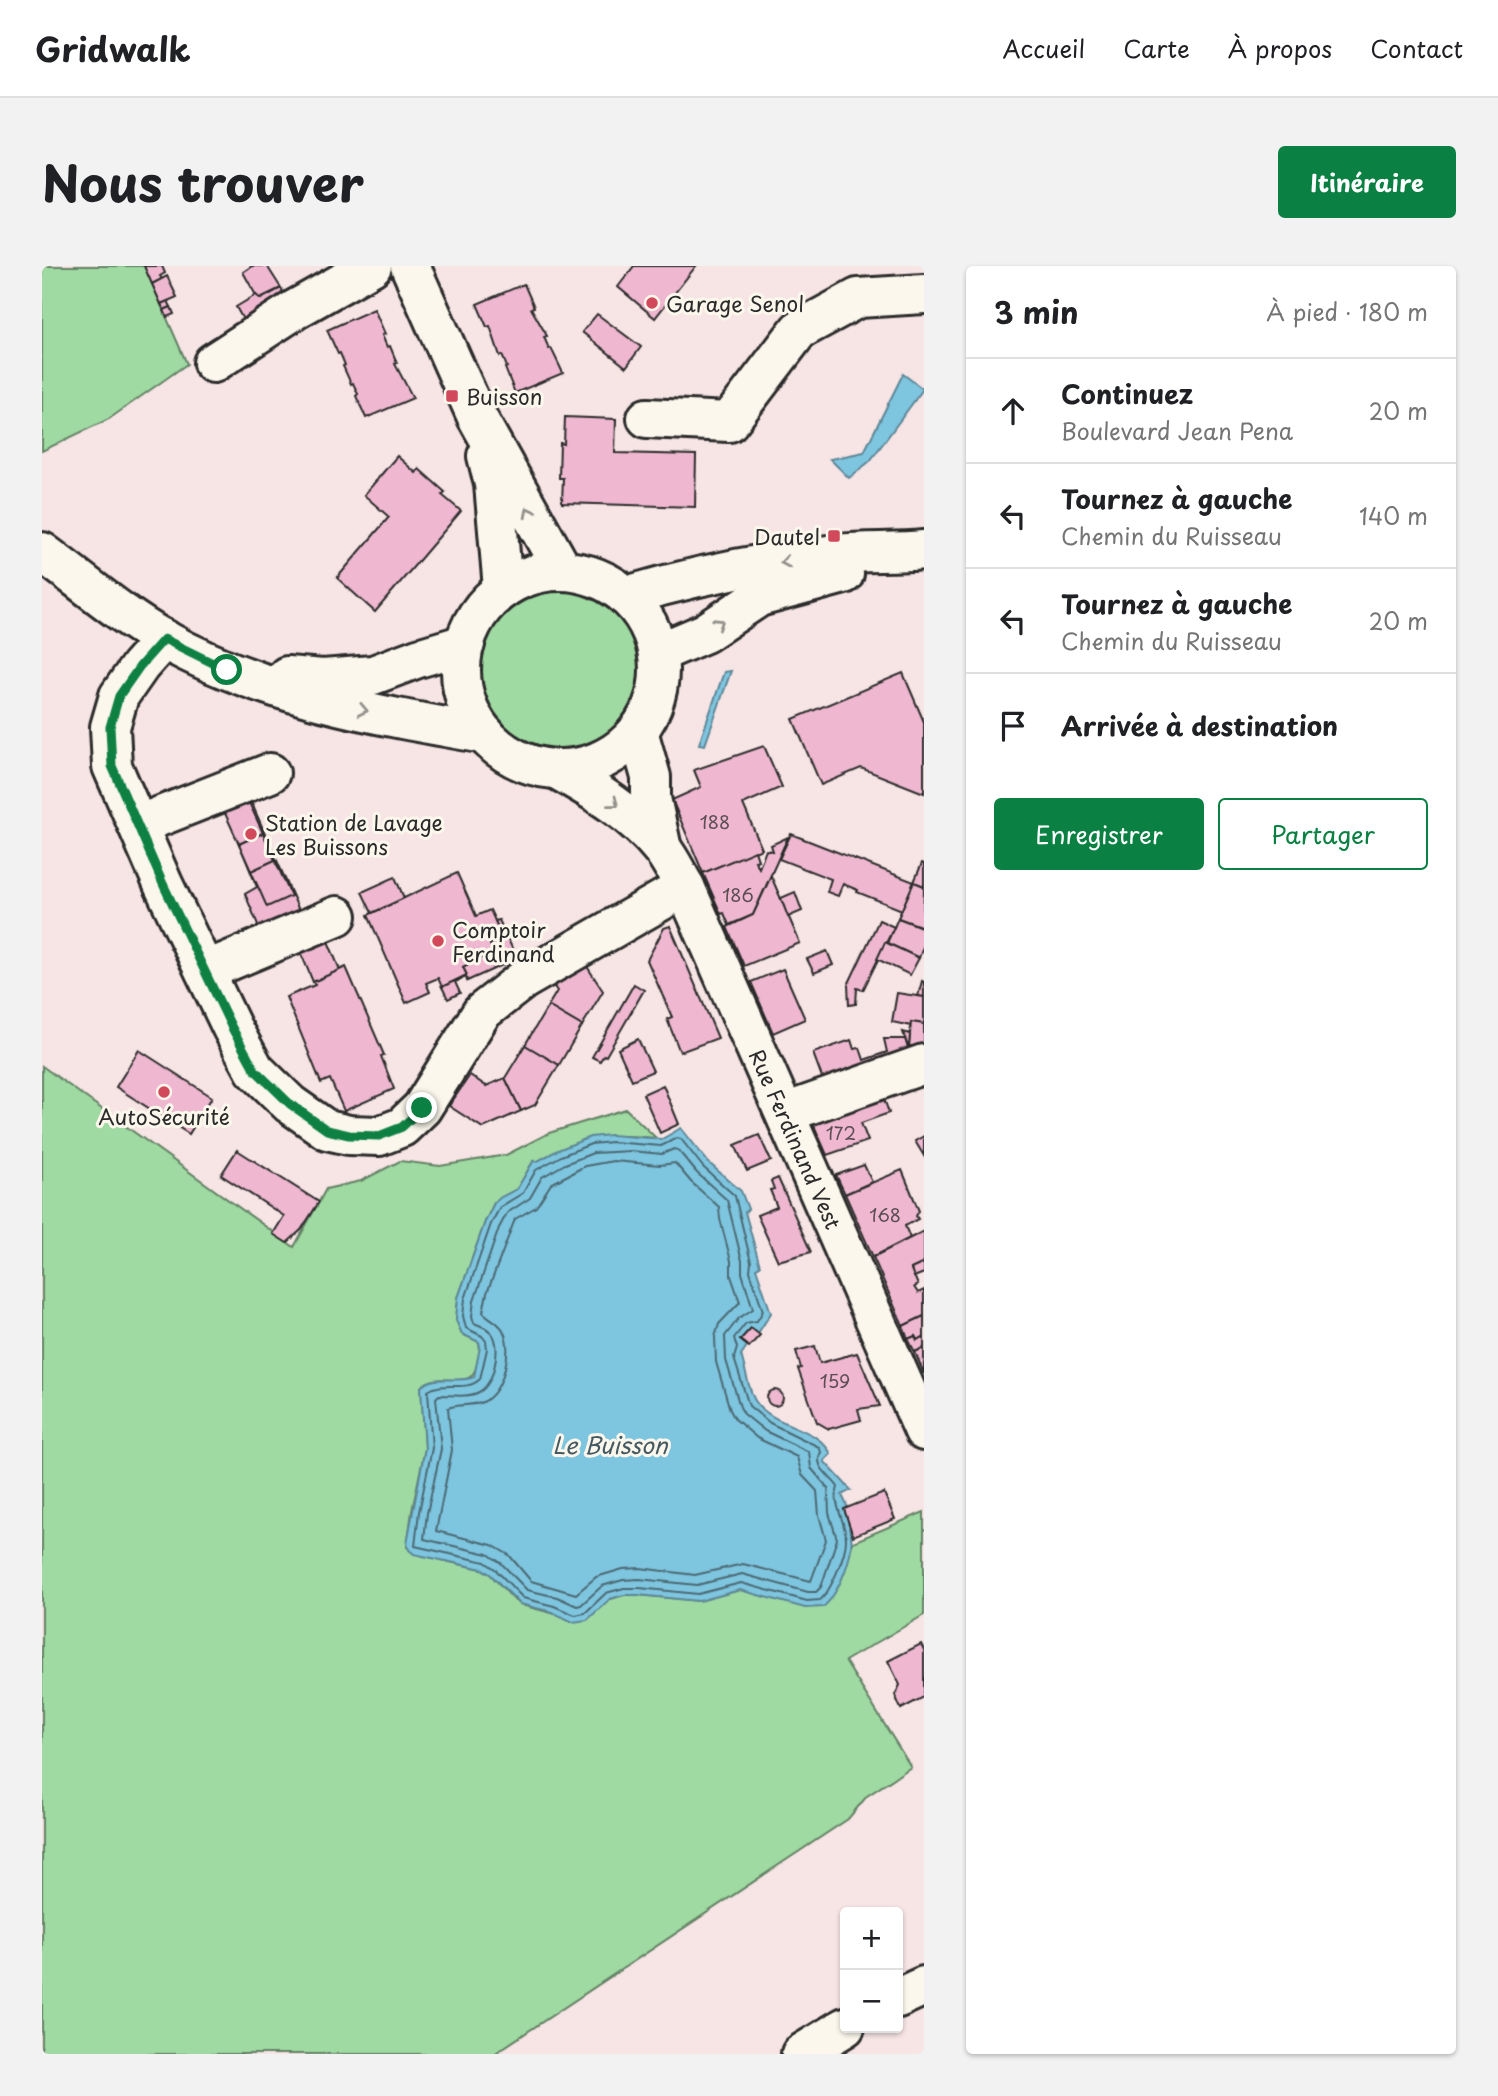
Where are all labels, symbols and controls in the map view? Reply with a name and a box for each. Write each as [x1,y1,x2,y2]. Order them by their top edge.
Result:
text: Gridwalk [35,23,191,73]
text: Accueil [1002,30,1085,66]
text: Carte [1123,30,1190,66]
text: À propos [1228,30,1332,66]
text: Contact [1370,30,1463,66]
text: Nous trouver [42,145,364,219]
button: Itinéraire [1278,146,1456,218]
place label: Garage Senol [666,287,804,319]
text: 3 min [994,289,1079,334]
text: À pied · 180 m [1266,294,1428,329]
marker: Garage Senol [644,295,660,311]
text: Continuez [1061,374,1193,413]
place label: Buisson [466,380,542,412]
marker: Buisson [444,388,460,404]
icon: ahead [994,392,1032,430]
text: 20 m [1369,393,1428,428]
text: Boulevard Jean Pena [1061,413,1293,448]
text: Tournez à gauche [1061,479,1292,518]
icon: left [994,497,1032,535]
text: 140 m [1359,498,1428,533]
one-way arrow [524,507,538,519]
text: Chemin du Ruisseau [1061,518,1282,553]
place label: Dautel [754,520,820,552]
marker: Dautel [826,528,842,544]
one-way arrow [779,554,791,569]
text: Tournez à gauche [1061,584,1292,623]
icon: left [994,602,1032,640]
text: 20 m [1369,603,1428,638]
one-way arrow [711,619,724,632]
text: Chemin du Ruisseau [1061,623,1282,658]
route start [211,654,242,685]
one-way arrow [357,702,369,717]
text: Arrivée à destination [1061,706,1338,745]
icon: arrive [994,707,1032,745]
one-way arrow [606,795,618,808]
button: Enregistrer [994,798,1204,870]
button: Partager [1218,798,1428,870]
place label: Station de Lavage Les Buissons [265,806,443,862]
house number: 188 [700,808,730,835]
marker: Station de Lavage Les Buissons [243,826,259,842]
house number: 186 [722,881,754,908]
place label: Comptoir Ferdinand [452,913,555,969]
marker: Comptoir Ferdinand [430,933,446,949]
street label: Rue Ferdinand Vest [742,1044,850,1234]
marker: AutoSécurité [156,1084,172,1100]
route end [406,1092,437,1123]
place label: AutoSécurité [98,1100,230,1132]
house number: 172 [826,1119,856,1146]
house number: 168 [869,1201,901,1228]
house number: 159 [820,1367,850,1394]
water label: Le Buisson [552,1427,669,1462]
map controls [840,1907,903,2033]
button: + [840,1907,903,1970]
button: − [840,1970,903,2033]

